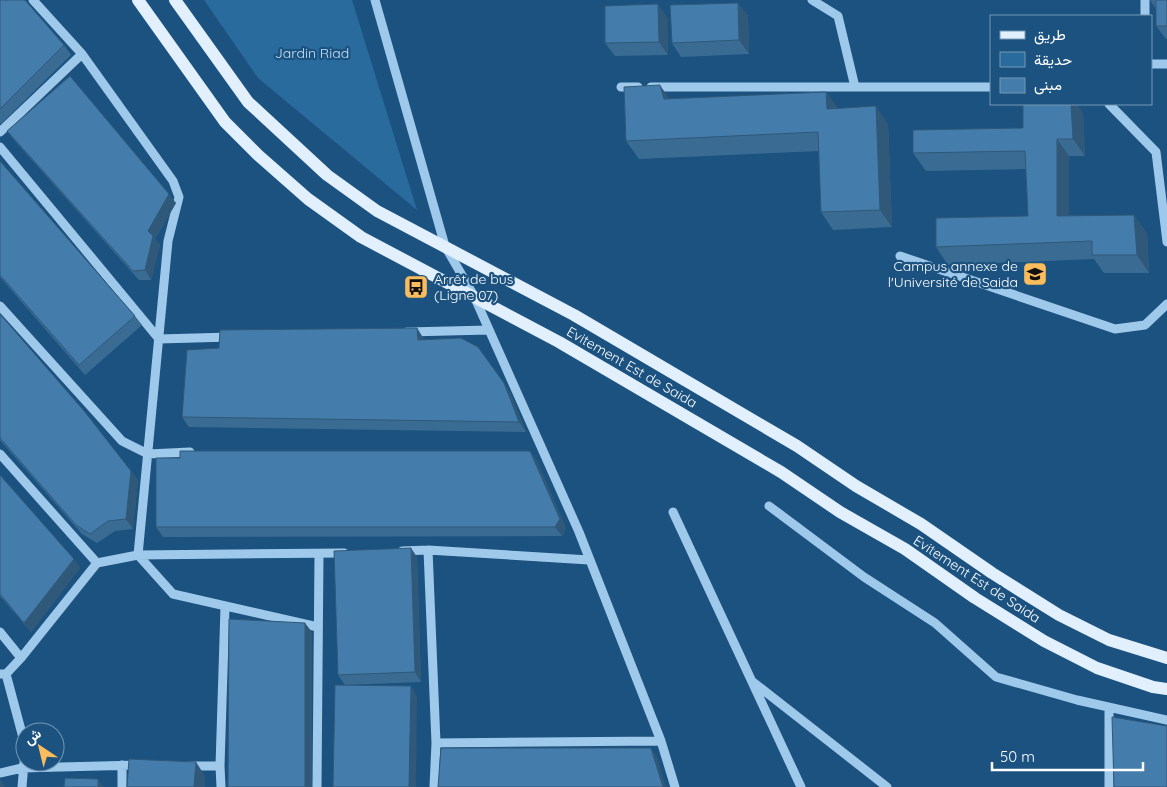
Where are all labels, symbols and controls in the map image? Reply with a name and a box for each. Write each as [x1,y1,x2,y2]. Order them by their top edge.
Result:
legend [990,15,1152,105]
text: طريق [1034,25,1066,45]
park label: Jardin Riad [275,44,349,62]
text: حديقة [1034,50,1072,69]
text: مبنى [1034,75,1062,95]
place label: Campus annexe de l'Université de Saida [888,257,1018,291]
school or university icon: Campus annexe de l'Université de Saida [1022,261,1048,287]
place label: Arrêt de bus (Ligne 07) [434,270,513,304]
bus stop icon: Arrêt de bus (Ligne 07) [403,274,429,300]
street label: Evitement Est de Saida [564,322,700,412]
street label: Evitement Est de Saida [910,531,1044,627]
north arrow [15,722,65,772]
text: ش [20,724,45,749]
scale bar [992,740,1143,772]
text: 50 m [1000,747,1035,766]

